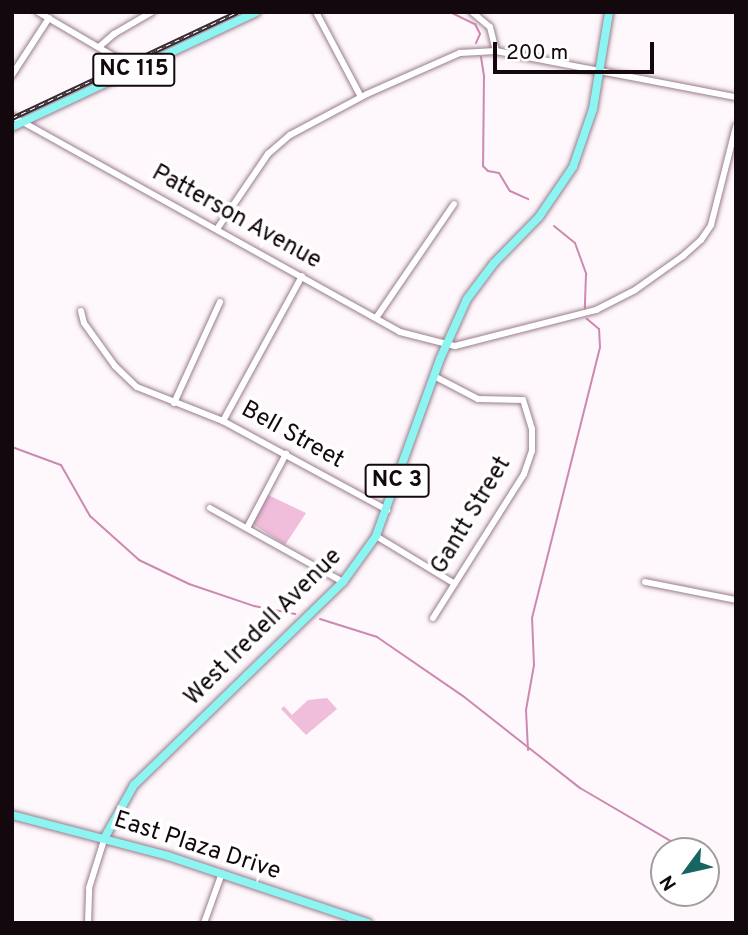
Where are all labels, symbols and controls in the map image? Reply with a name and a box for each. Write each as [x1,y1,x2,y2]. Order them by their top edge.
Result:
scale bar [496,28,657,72]
text: 200 m [506,40,568,67]
road number: NC 115 [92,50,176,90]
street label: Patterson Avenue [146,159,326,277]
street label: Bell Street [236,396,348,476]
street label: Gantt Street [426,452,518,580]
road number: NC 3 [364,461,430,500]
street label: West Iredell Avenue [179,543,349,713]
street label: East Plaza Drive [110,806,284,888]
north arrow [650,837,720,907]
text: N [655,870,683,895]

